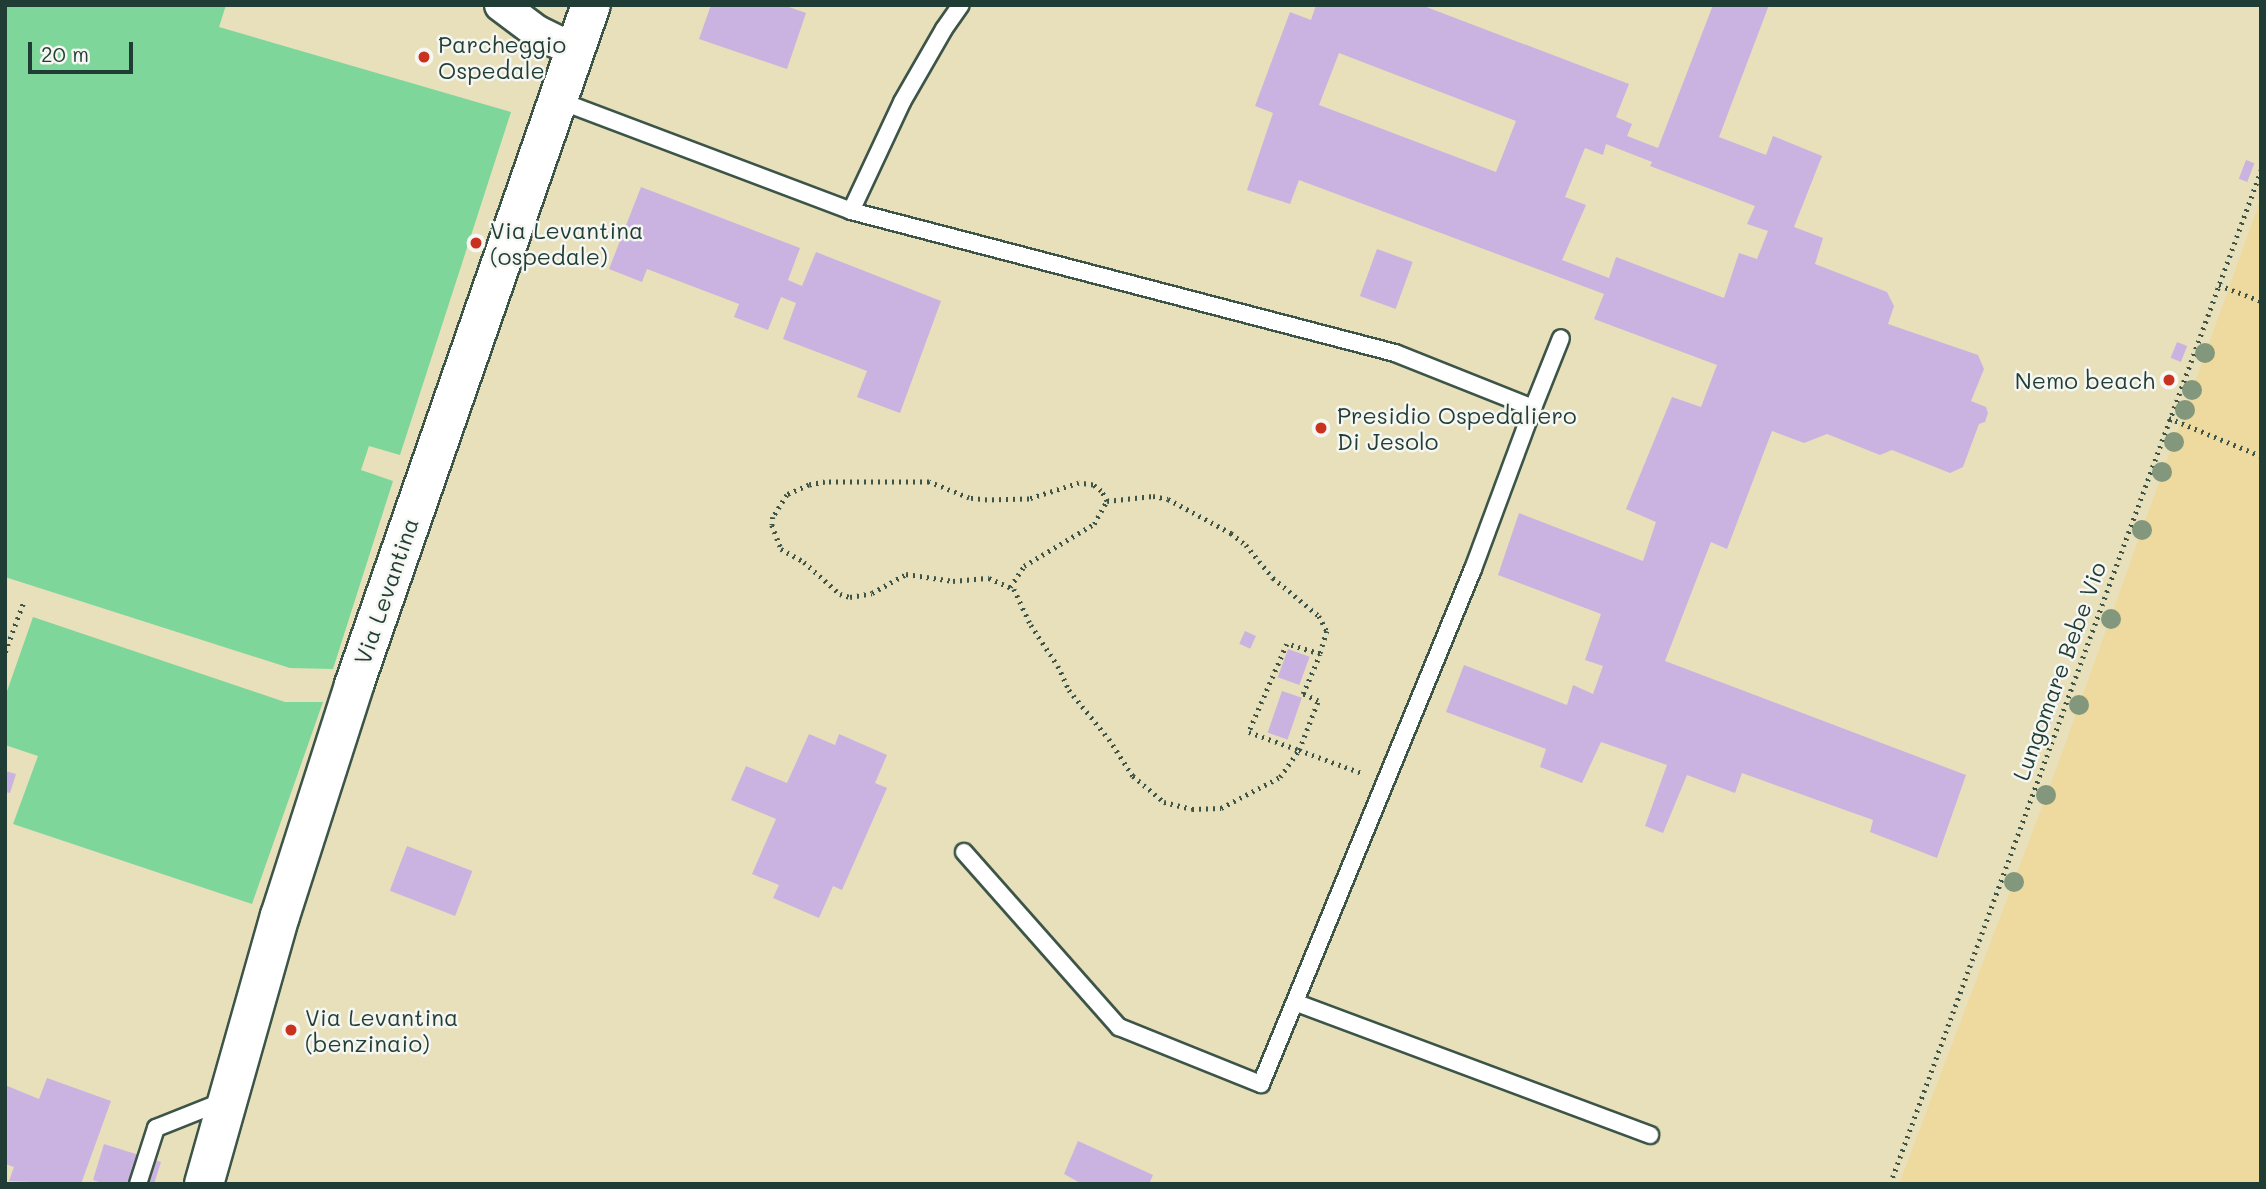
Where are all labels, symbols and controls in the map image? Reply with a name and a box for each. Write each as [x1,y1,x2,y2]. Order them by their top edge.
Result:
scale bar [32,28,136,72]
place label: Parcheggio Ospedale [438,30,566,84]
text: 20 m [41,40,89,67]
marker: Parcheggio Ospedale [416,49,432,65]
place label: Via Levantina (ospedale) [490,216,643,270]
marker: Via Levantina (ospedale) [468,235,484,251]
place label: Nemo beach [2015,366,2155,394]
marker: Nemo beach [2161,372,2177,388]
place label: Presidio Ospedaliero Di Jesolo [1337,401,1577,455]
marker: Presidio Ospedaliero Di Jesolo [1311,418,1331,438]
street label: Via Levantina [348,514,424,668]
street label: Lungomare Bebe Vio [2007,558,2111,784]
place label: Via Levantina (benzinaio) [305,1003,458,1057]
marker: Via Levantina (benzinaio) [283,1022,299,1038]

